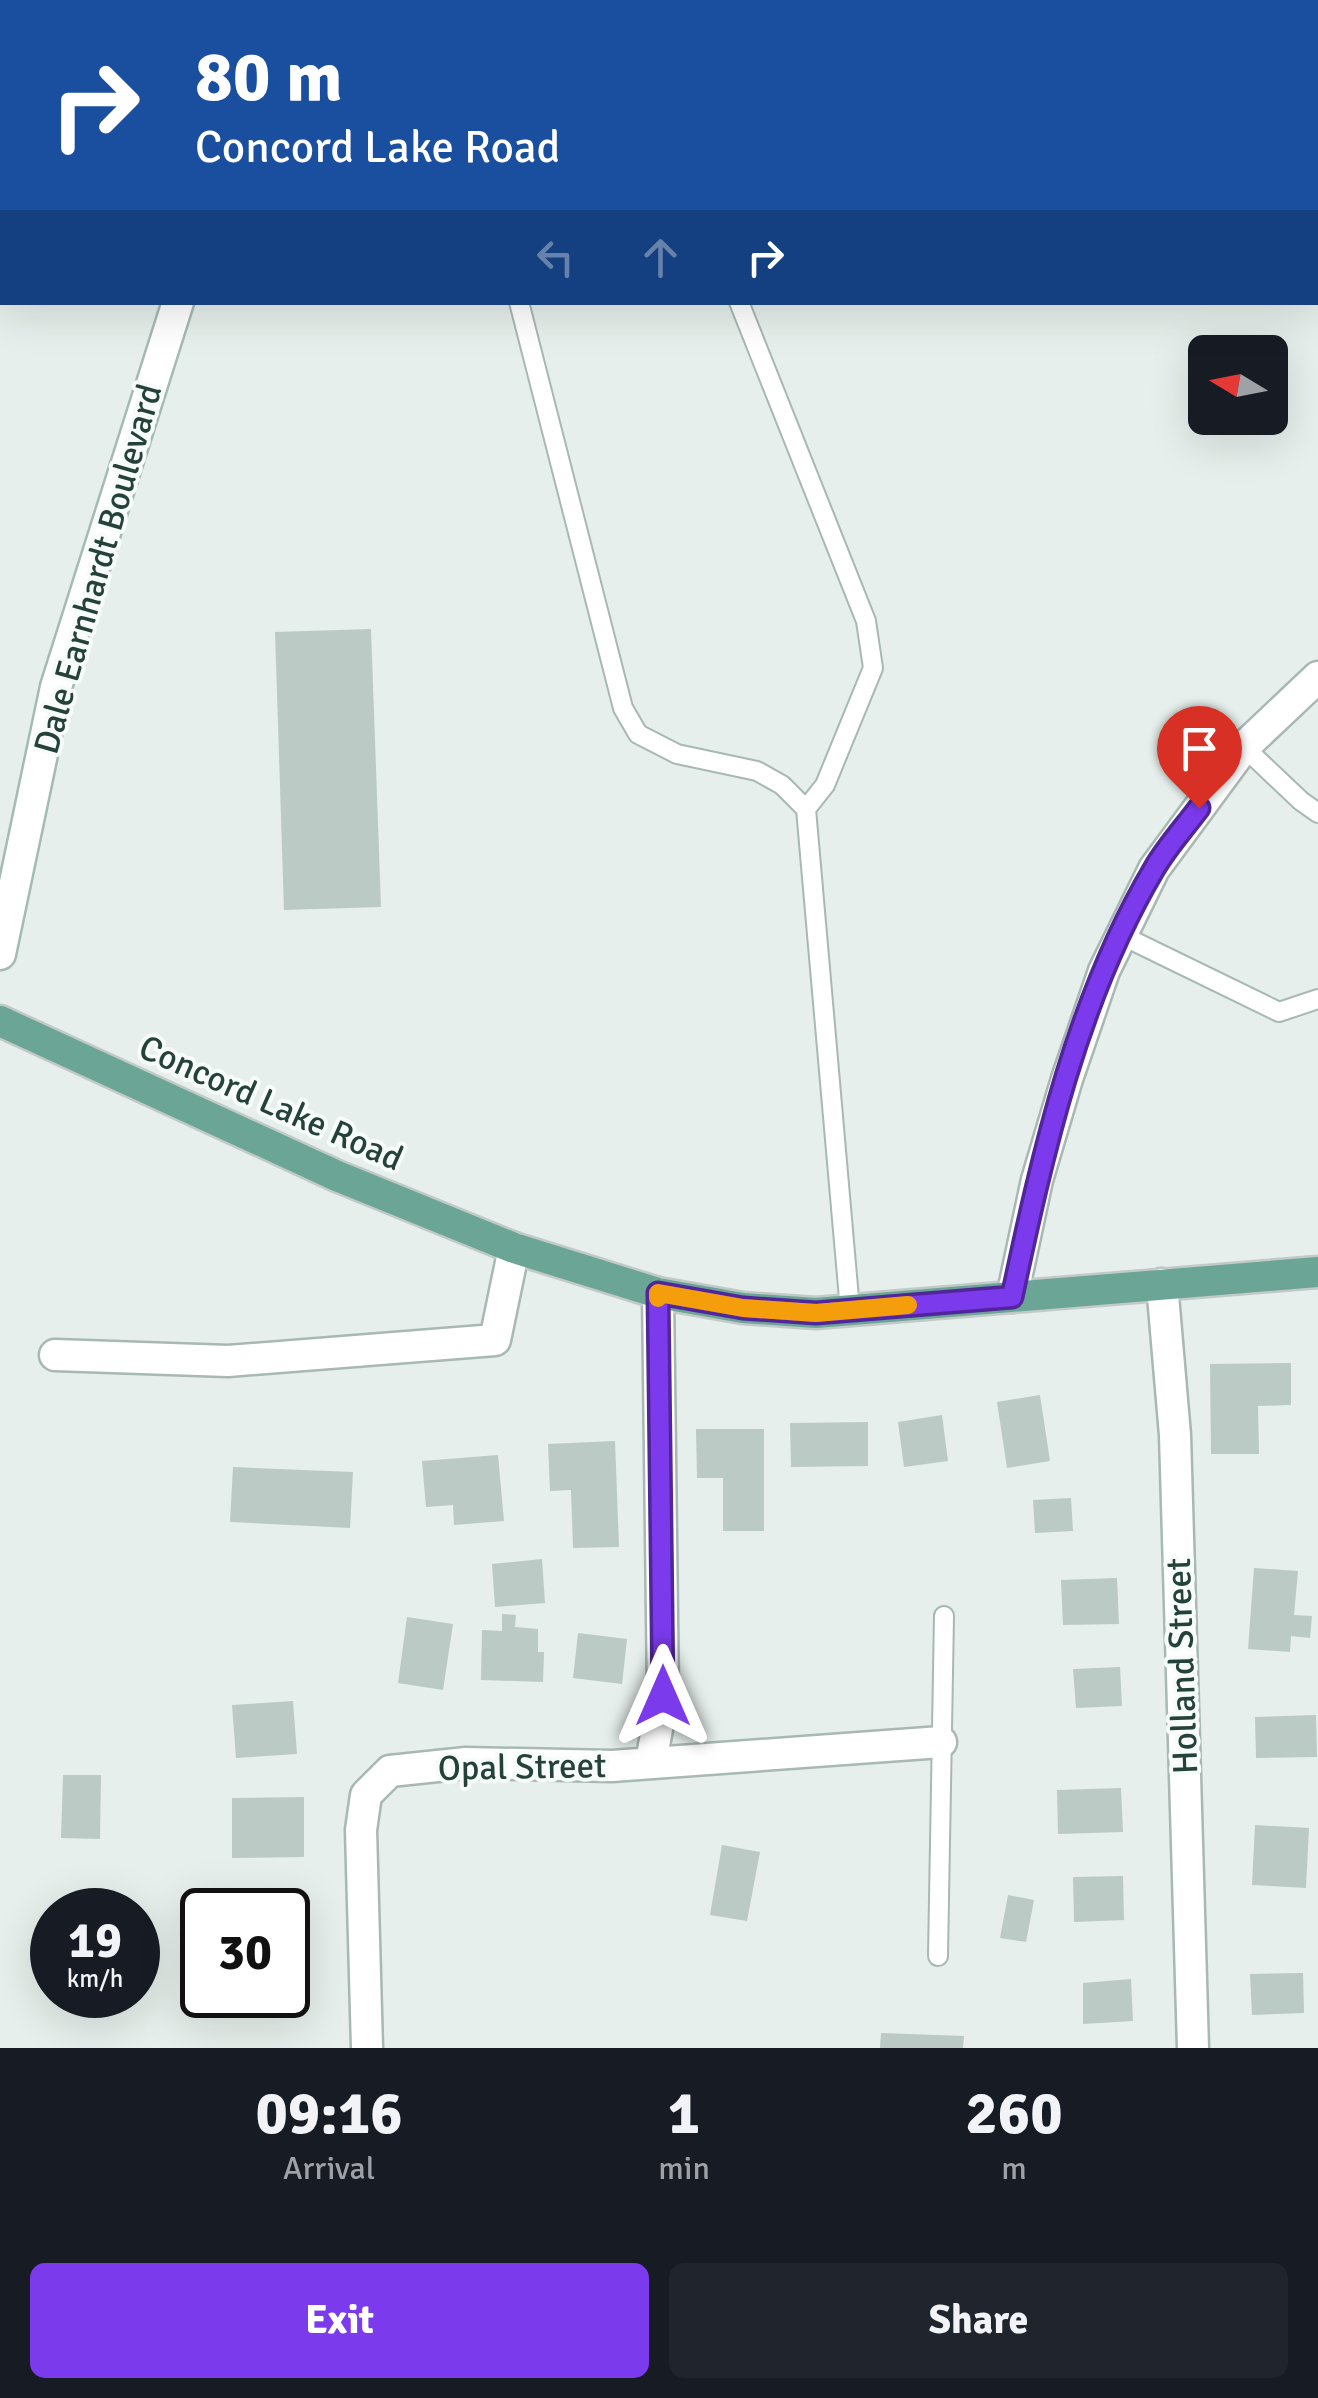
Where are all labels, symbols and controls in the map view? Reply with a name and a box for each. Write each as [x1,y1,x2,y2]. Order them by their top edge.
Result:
text: 80 m [195,34,343,120]
icon: right [30,40,160,170]
text: Concord Lake Road [195,120,560,175]
icon: left [528,230,583,285]
icon: ahead [633,230,688,285]
icon: right [738,230,793,285]
north arrow [1188,335,1288,435]
map controls [1188,335,1288,435]
street label: Dale Earnhardt Boulevard [25,379,171,759]
pin [1157,706,1242,809]
icon: arrive [1172,721,1227,776]
street label: Concord Lake Road [132,1026,410,1180]
street label: Holland Street [1157,1557,1207,1775]
position arrow [611,1644,715,1748]
street label: Opal Street [437,1744,607,1790]
speed limit sign: 30 [180,1888,310,2018]
text: 19 [68,1910,122,1972]
text: km/h [67,1963,123,1994]
text: 09:16 [255,2077,403,2151]
text: 1 [668,2077,700,2151]
text: 260 [965,2077,1063,2151]
text: Arrival [283,2149,375,2188]
text: min [658,2149,710,2188]
text: m [1001,2149,1027,2188]
button: Exit [30,2263,649,2378]
button: Share [669,2263,1288,2378]

